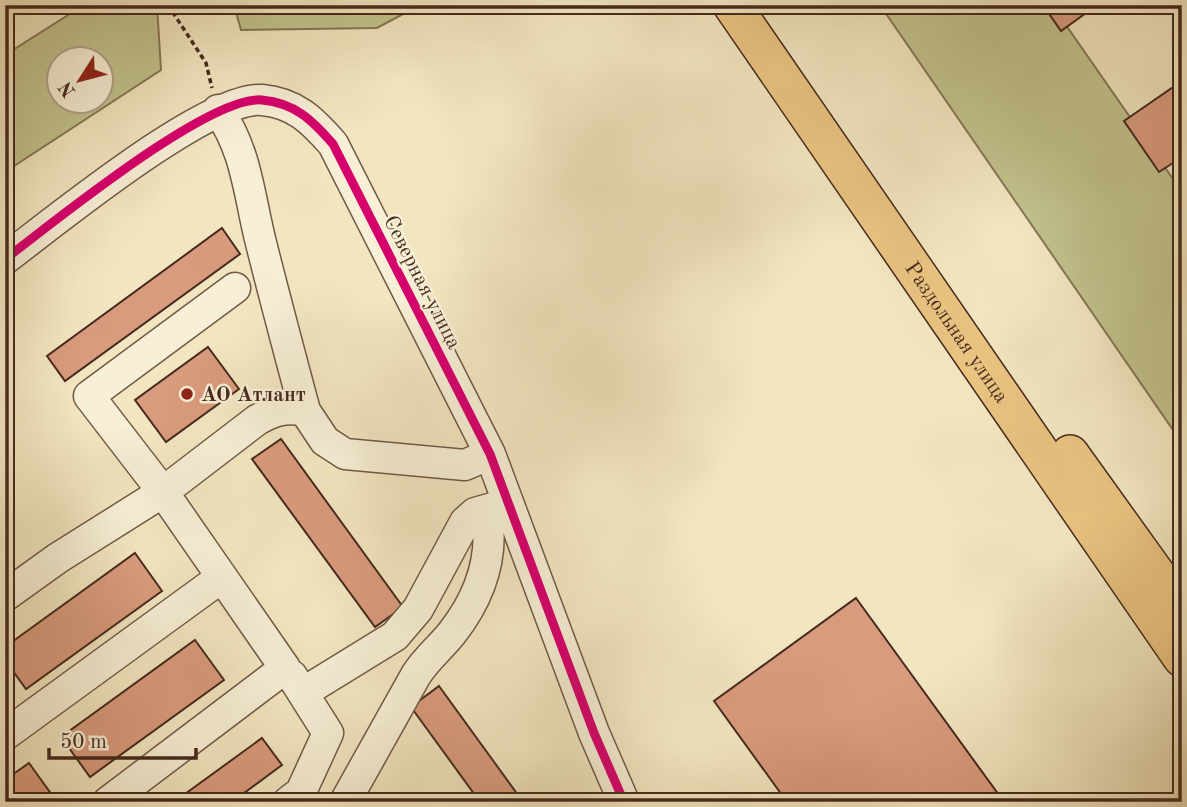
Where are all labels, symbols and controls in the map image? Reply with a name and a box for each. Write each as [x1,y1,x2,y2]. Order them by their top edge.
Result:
north arrow [46,46,116,116]
text: N [56,77,80,100]
street label: Северная улица [379,213,464,353]
street label: Раздольная улица [900,258,1012,407]
place label: АО Атлант [201,385,306,406]
marker: АО Атлант [179,386,195,402]
scale bar [49,716,196,760]
text: 50 m [60,732,107,753]

